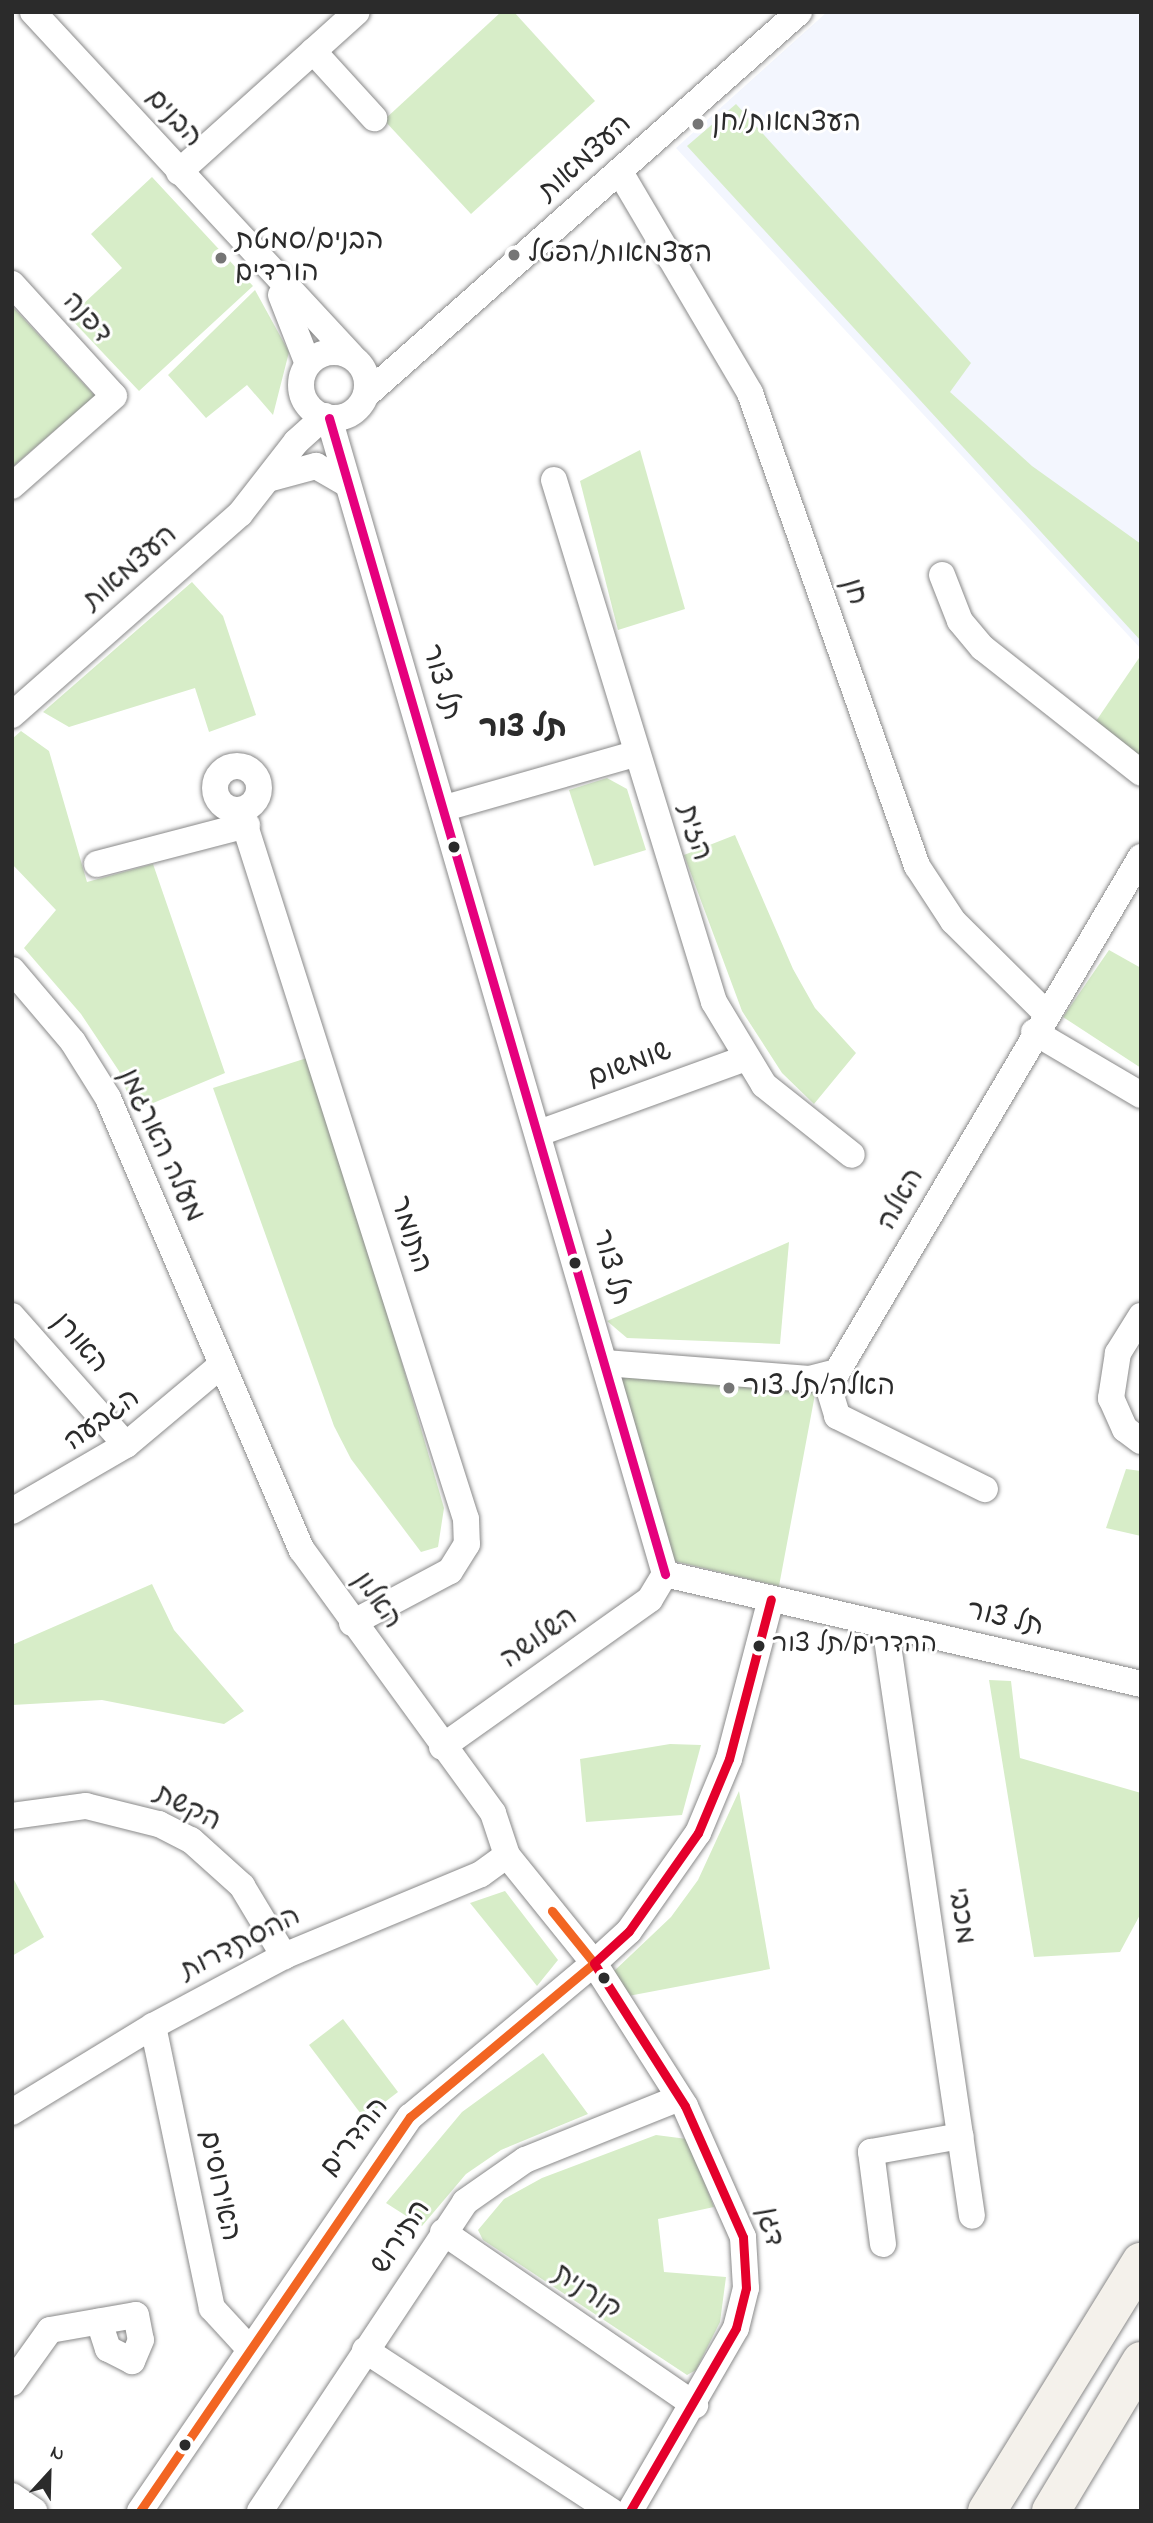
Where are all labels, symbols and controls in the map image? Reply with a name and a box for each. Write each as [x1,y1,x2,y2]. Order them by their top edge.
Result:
street label: הבנים [137,82,209,156]
place label: העצמאות/חן [712,107,861,141]
street label: העצמאות [532,108,640,210]
marker: העצמאות/חן [690,116,706,132]
place label: הבנים/סמטת הורדים [235,225,384,291]
place label: העצמאות/הפטל [528,238,712,272]
marker: העצמאות/הפטל [506,247,522,263]
marker: הבנים/סמטת הורדים [213,250,229,266]
street label: דפנה [54,286,118,352]
street label: העצמאות [77,519,185,619]
street label: חן [833,574,873,610]
street label: תל צור [413,641,467,725]
district label: תל צור [479,711,567,747]
street label: הזית [669,801,717,865]
unlabelled marker [447,840,461,854]
street label: שומשום [584,1035,676,1097]
street label: מעלה הארגמן [110,1064,210,1228]
street label: האלה [871,1163,933,1237]
street label: התומר [381,1192,437,1278]
street label: תל צור [583,1226,637,1310]
unlabelled marker [568,1256,582,1270]
street label: האורן [44,1307,114,1381]
place label: האלה/תל צור [743,1371,895,1405]
marker: האלה/תל צור [721,1380,737,1396]
street label: הגבעה [59,1382,147,1460]
street label: האלון [344,1566,408,1636]
street label: תל צור [963,1595,1047,1645]
street label: השלושה [495,1601,585,1677]
place label: ההדרים/תל צור [772,1630,937,1662]
marker: ההדרים/תל צור [752,1639,766,1653]
street label: הקשת [148,1778,226,1840]
street label: מכבי [939,1885,981,1947]
street label: ההסתדרות [175,1900,307,1990]
unlabelled marker [597,1971,611,1985]
street label: ההדרים [315,2092,397,2184]
street label: האירוסים [190,2128,246,2244]
street label: התירוש [365,2194,439,2282]
street label: דגן [749,2205,789,2249]
street label: קורנית [545,2258,627,2328]
unlabelled marker [178,2438,192,2452]
north arrow [14,2439,84,2509]
text: N [46,2439,68,2469]

